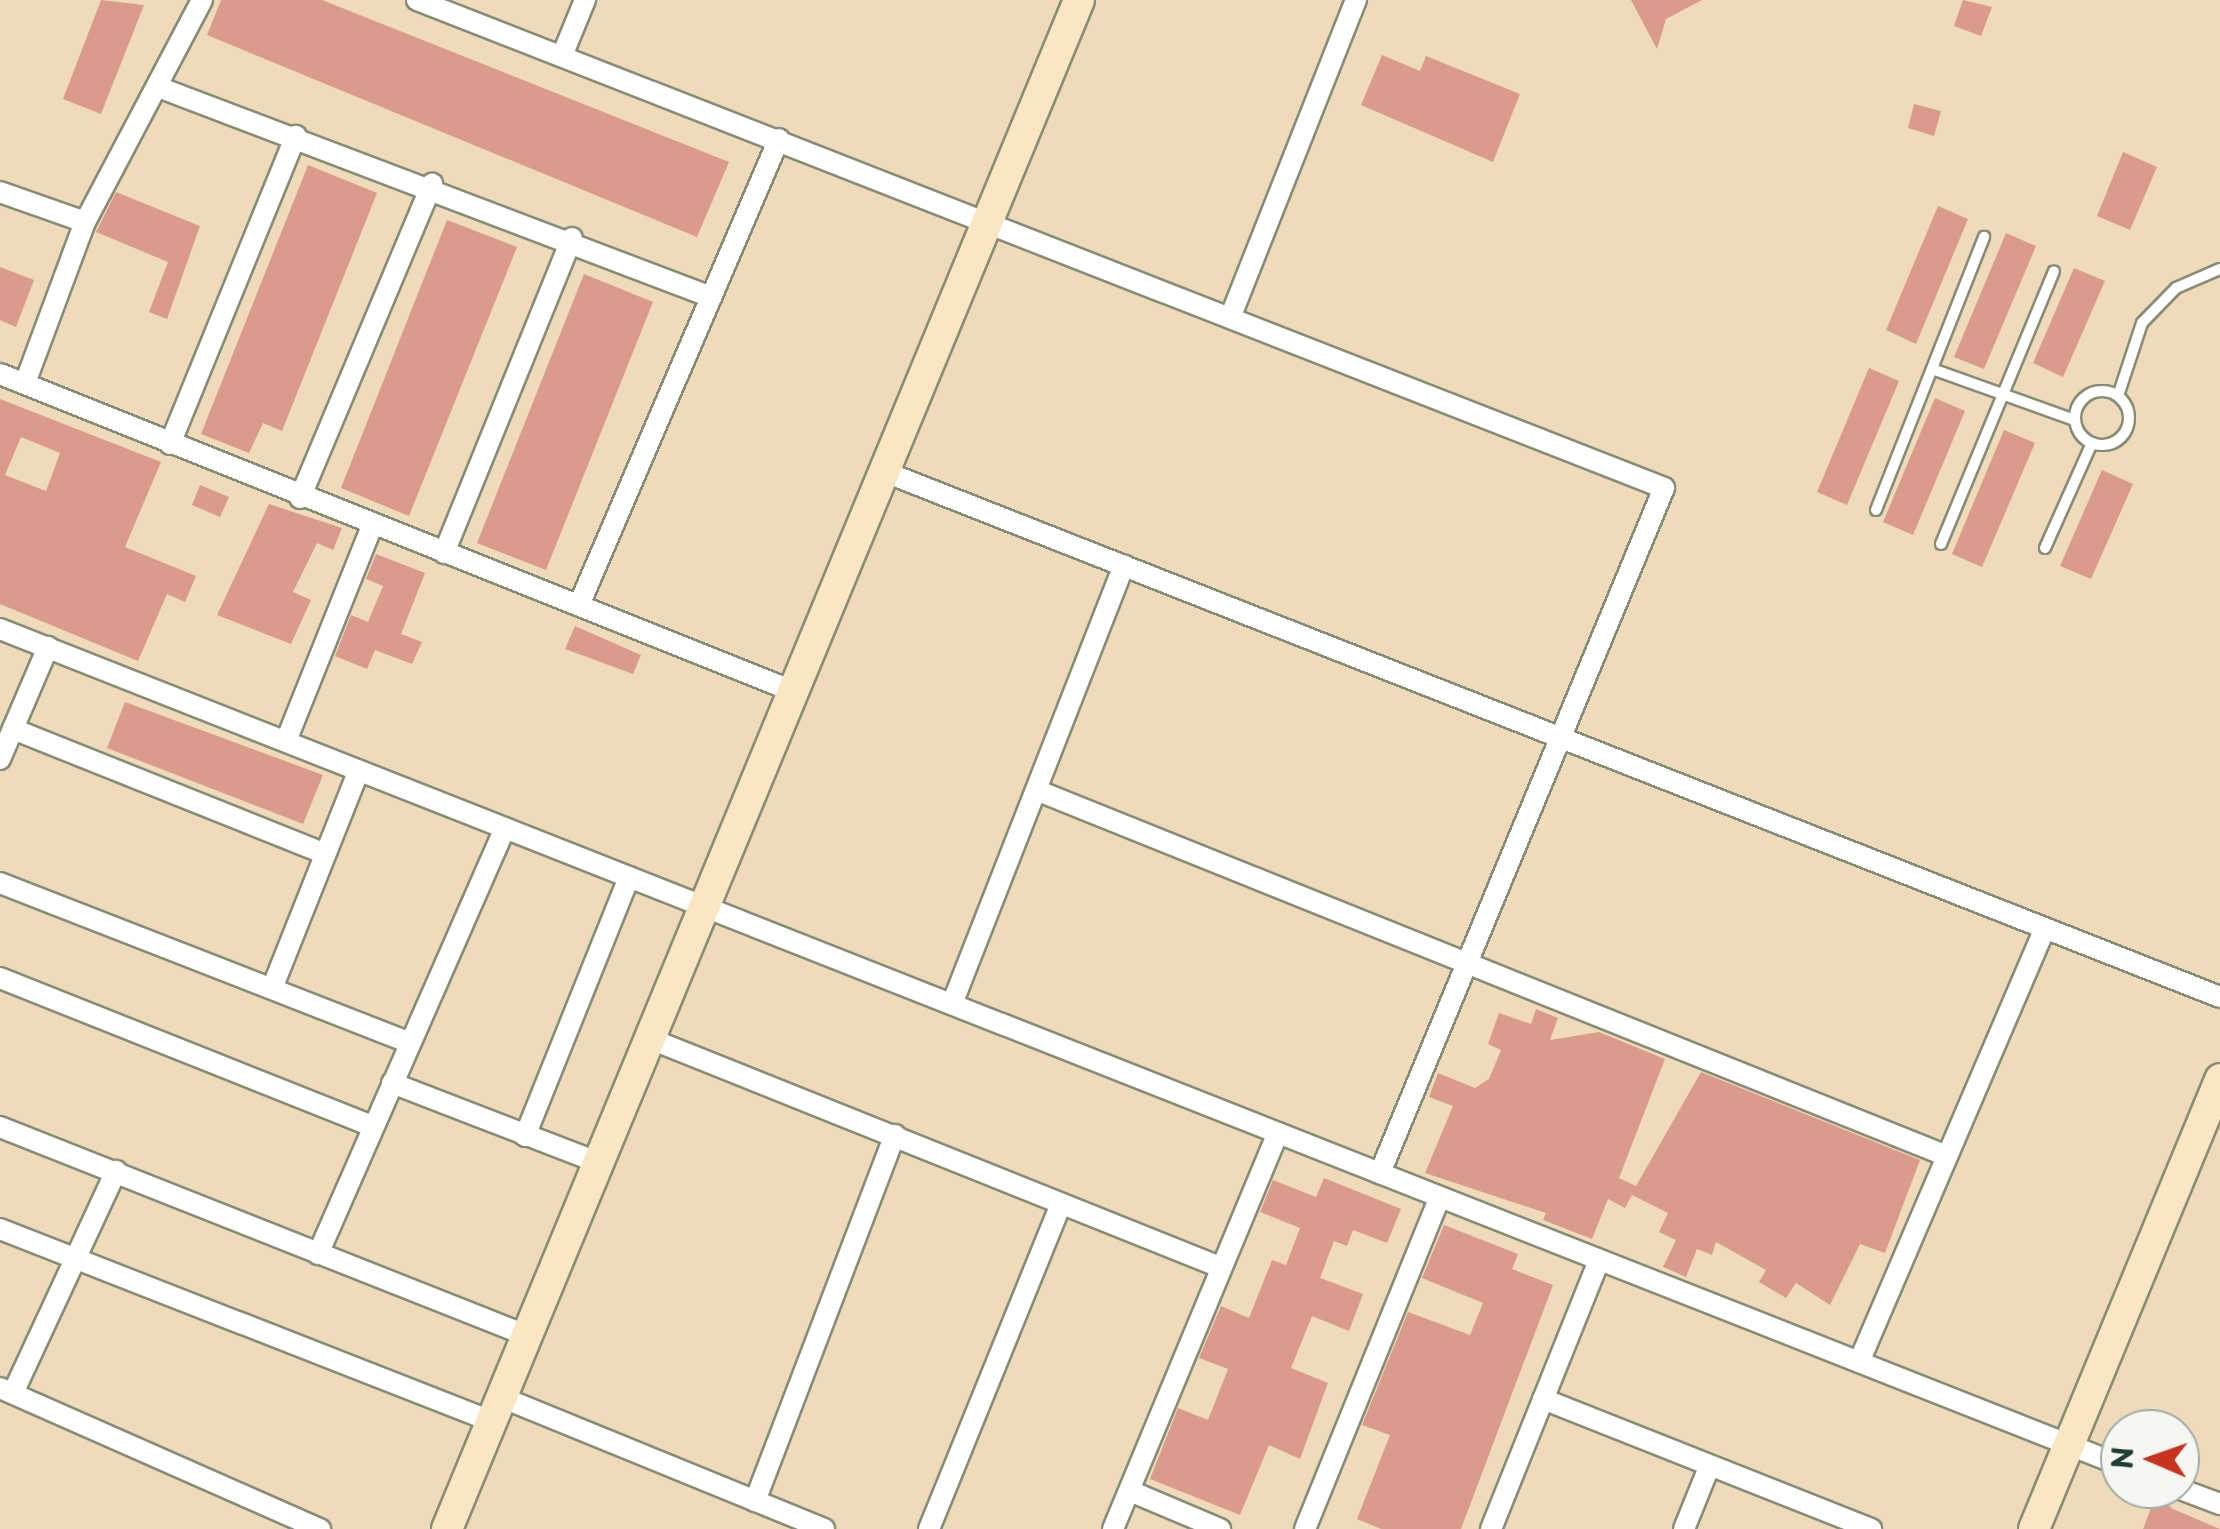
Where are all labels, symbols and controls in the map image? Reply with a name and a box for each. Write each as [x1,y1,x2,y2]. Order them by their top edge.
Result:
north arrow [2100,1409,2200,1509]
text: N [2100,1446,2143,1470]

